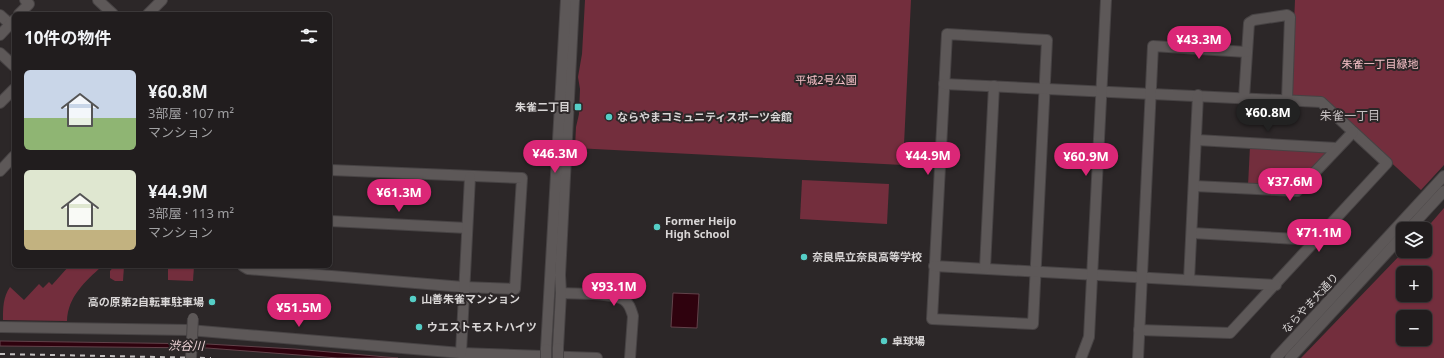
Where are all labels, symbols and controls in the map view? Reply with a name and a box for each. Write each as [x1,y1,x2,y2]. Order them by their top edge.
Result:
icon: filters [298,25,320,47]
text: 10件の物件 [24,26,111,49]
pin: ¥43.3M [1166,26,1232,60]
text: ¥43.3M [1176,30,1222,48]
park label: 朱雀一丁目緑地 [1342,56,1419,71]
park label: 平城2号公園 [795,72,857,87]
text: ¥60.8M [148,80,208,103]
icon: home [56,86,104,134]
place label: 朱雀二丁目 [515,99,570,114]
pin: ¥60.8M [1235,99,1301,133]
marker: 朱雀二丁目 [573,102,583,112]
text: ¥60.8M [1245,103,1291,121]
text: 3部屋 · 107 m² [148,104,234,122]
district label: 朱雀一丁目 [1320,107,1380,124]
place label: ならやまコミュニティスポーツ会館 [617,109,792,124]
marker: ならやまコミュニティスポーツ会館 [604,112,614,122]
text: マンション [148,123,213,141]
pin: ¥46.3M [522,140,588,174]
pin: ¥44.9M [895,142,961,176]
pin: ¥60.9M [1053,143,1119,177]
text: ¥46.3M [532,144,578,162]
text: ¥44.9M [905,146,951,164]
text: ¥60.9M [1063,147,1109,165]
pin: ¥37.6M [1257,168,1323,202]
text: ¥37.6M [1267,172,1313,190]
pin: ¥61.3M [366,179,432,213]
text: ¥44.9M [148,180,208,203]
text: ¥61.3M [376,183,422,201]
icon: home [56,186,104,234]
text: 3部屋 · 113 m² [148,204,234,222]
place label: Former Heijo High School [665,213,736,241]
pin: ¥71.1M [1286,219,1352,253]
marker: Former Heijo High School [652,222,662,232]
map controls [1396,222,1432,346]
button: layers [1396,222,1432,258]
text: マンション [148,223,213,241]
text: ¥71.1M [1296,223,1342,241]
place label: 奈良県立奈良高等学校 [812,249,922,264]
marker: 奈良県立奈良高等学校 [799,252,809,262]
button: + [1396,266,1432,302]
street label: ならやま大通り [1278,269,1341,336]
pin: ¥93.1M [581,273,647,307]
text: ¥93.1M [591,277,637,295]
place label: 山善朱雀マンション [421,291,520,306]
place label: 高の原第2自転車駐車場 [88,294,204,309]
pin: ¥51.5M [266,294,332,328]
marker: 山善朱雀マンション [408,294,418,304]
marker: 高の原第2自転車駐車場 [207,297,217,307]
text: ¥51.5M [276,298,322,316]
button: − [1396,310,1432,346]
place label: ウエストモストハイツ [427,319,537,334]
marker: ウエストモストハイツ [414,322,424,332]
place label: 卓球場 [892,333,925,348]
marker: 卓球場 [879,336,889,346]
water label: 渋谷川 [168,337,206,354]

